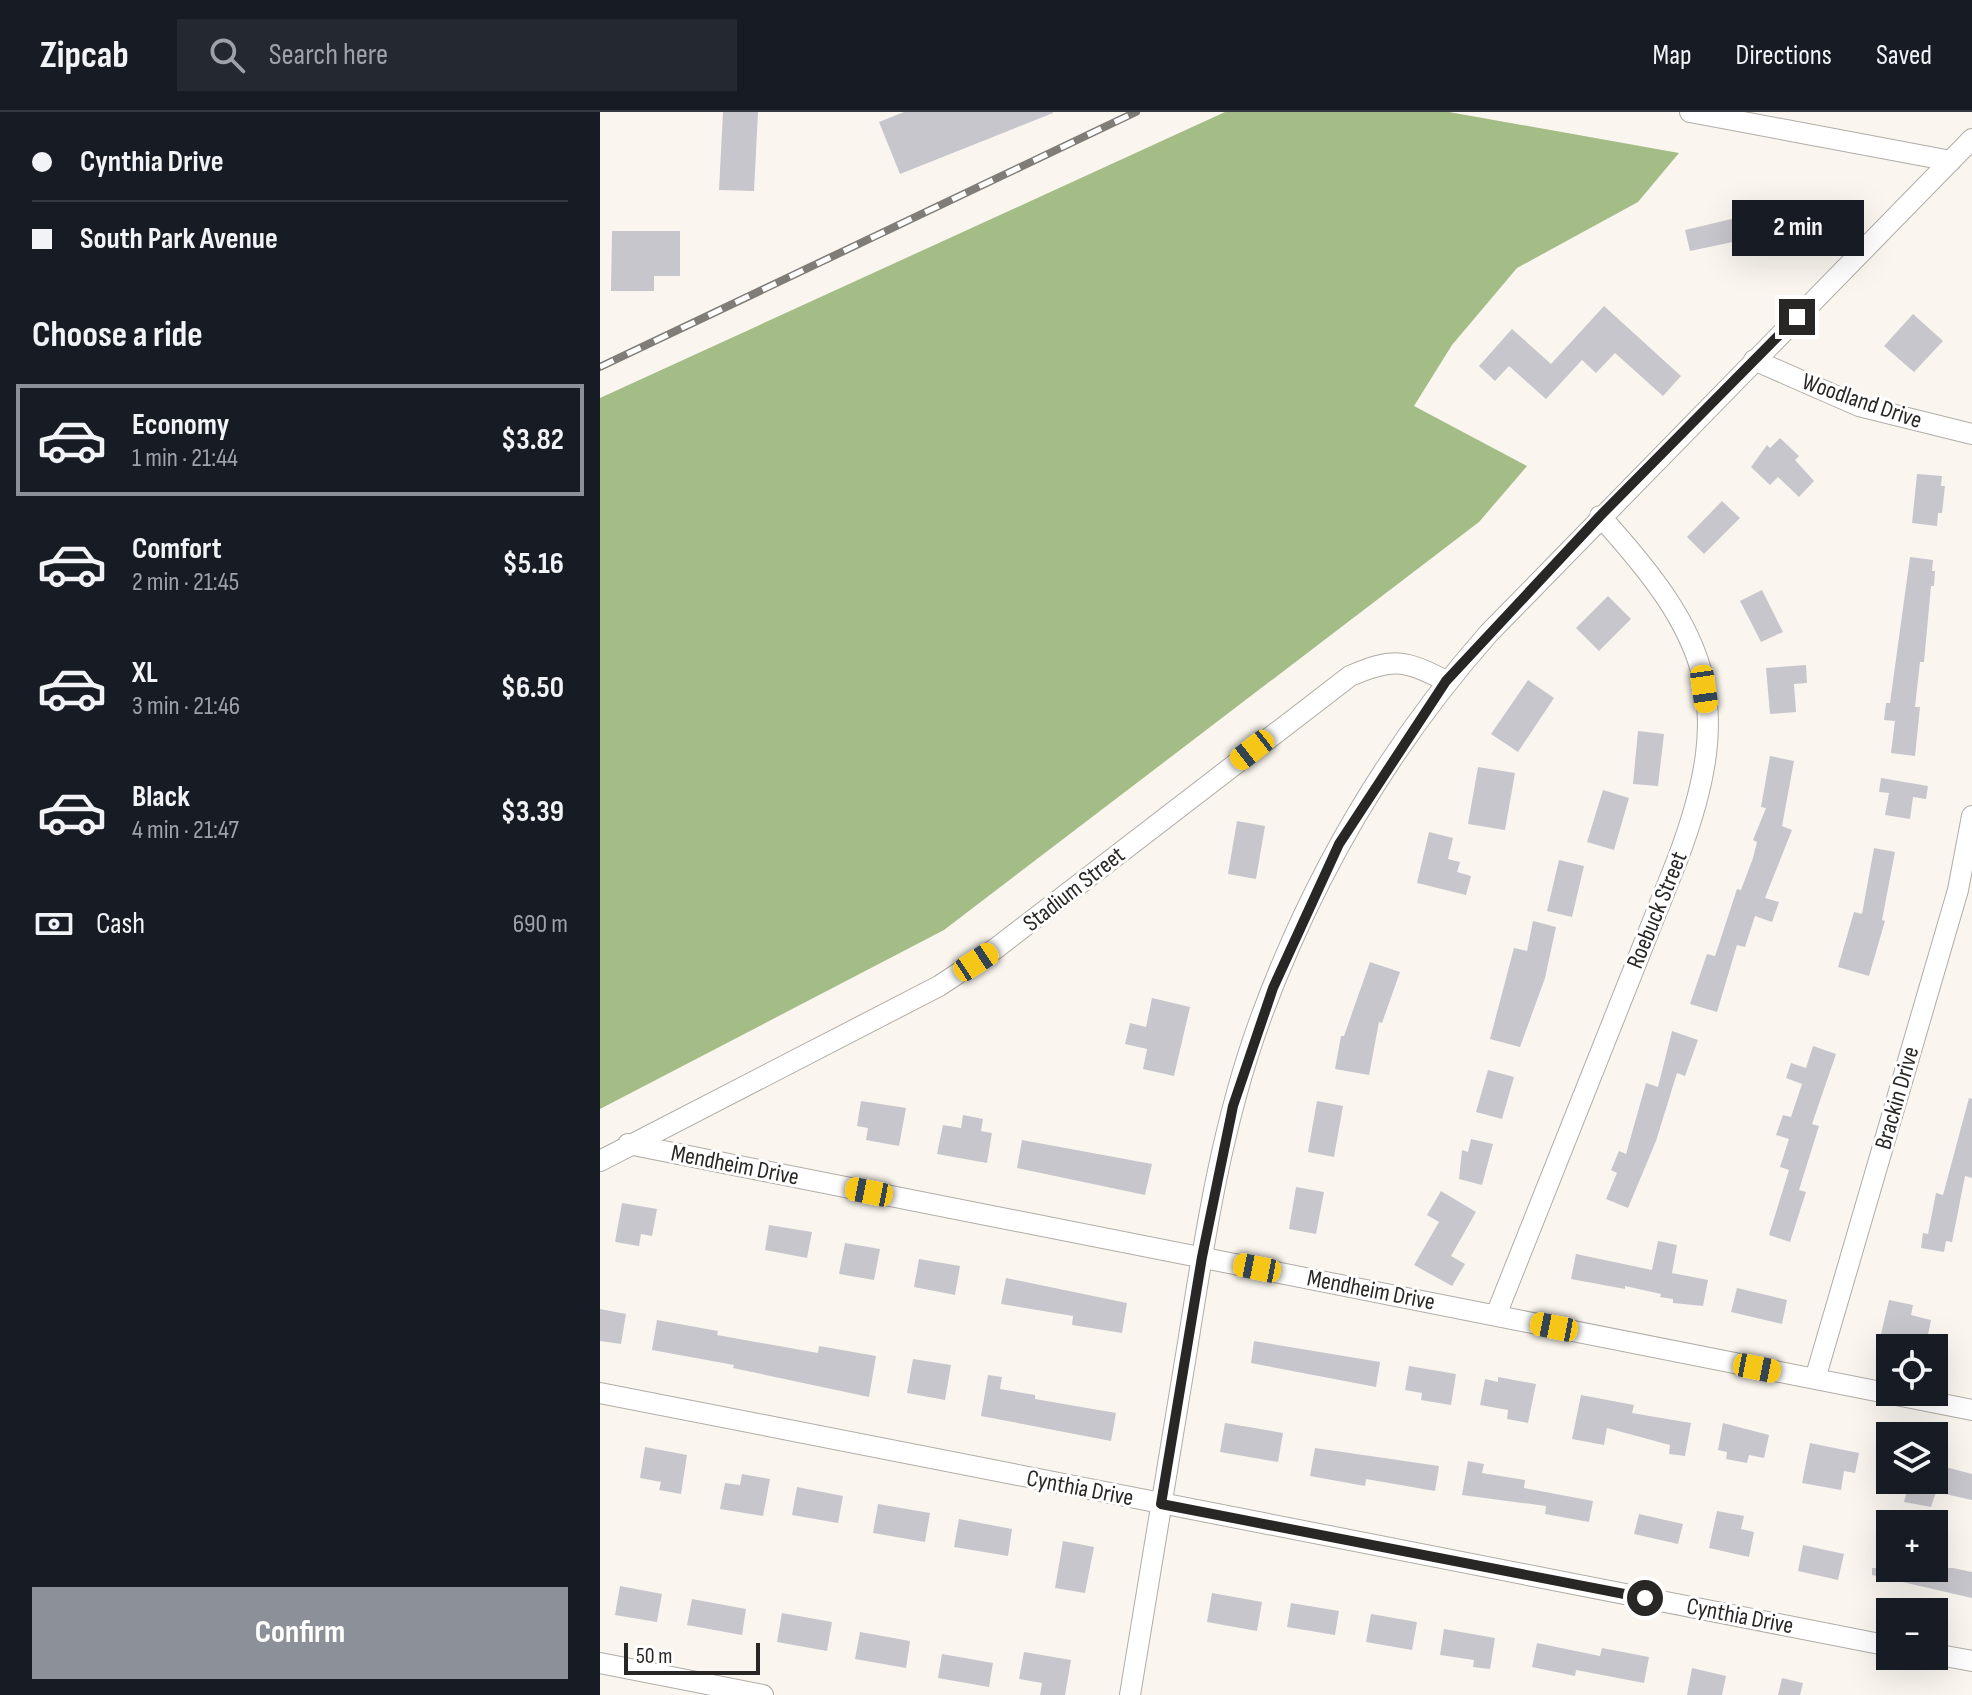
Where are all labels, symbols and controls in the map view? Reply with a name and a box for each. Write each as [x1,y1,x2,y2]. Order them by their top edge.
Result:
search box [177,19,737,91]
text: Zipcab [40,33,129,78]
icon: search [205,33,249,77]
text: Search here [269,37,388,73]
text: Map [1653,39,1692,72]
text: Directions [1736,39,1832,72]
text: Saved [1876,39,1932,72]
text: Cynthia Drive [80,144,224,180]
callout: 2 min [1731,201,1863,257]
text: 2 min [1773,212,1823,243]
text: South Park Avenue [80,221,278,257]
route end [1779,299,1815,335]
text: Choose a ride [32,314,203,357]
street label: Woodland Drive [1798,367,1926,435]
icon: car [36,404,108,476]
text: Economy [132,407,229,443]
text: $3.82 [501,422,564,458]
text: 1 min · 21:44 [132,443,238,474]
icon: car [36,528,108,600]
text: Comfort [132,531,222,567]
text: $5.16 [503,546,564,582]
text: 2 min · 21:45 [132,567,239,598]
icon: car [36,652,108,724]
text: XL [132,655,158,691]
car [1689,664,1719,714]
text: $6.50 [501,670,564,706]
text: 3 min · 21:46 [132,691,240,722]
car [1226,726,1278,774]
icon: car [36,776,108,848]
text: Black [132,779,190,815]
text: $3.39 [501,794,564,830]
text: 4 min · 21:47 [132,815,239,846]
street label: Stadium Street [1017,840,1131,938]
street label: Roebuck Street [1620,847,1694,973]
icon: cash [32,902,76,946]
text: Cash [96,906,145,942]
text: 690 m [513,909,568,940]
car [949,939,1003,985]
street label: Brackin Drive [1869,1043,1925,1153]
street label: Mendheim Drive [669,1138,801,1192]
car [843,1176,895,1208]
car [1231,1252,1283,1284]
street label: Mendheim Drive [1305,1263,1437,1317]
car [1528,1311,1580,1343]
map controls [1876,1334,1948,1670]
button: locate [1876,1334,1948,1406]
car [1731,1352,1783,1384]
button: layers [1876,1422,1948,1494]
street label: Cynthia Drive [1024,1463,1136,1513]
button: + [1876,1510,1948,1582]
route start [1627,1580,1663,1616]
button: Confirm [32,1587,568,1679]
street label: Cynthia Drive [1684,1591,1796,1641]
button: − [1876,1598,1948,1670]
scale bar [624,1639,760,1675]
text: 50 m [636,1643,672,1670]

